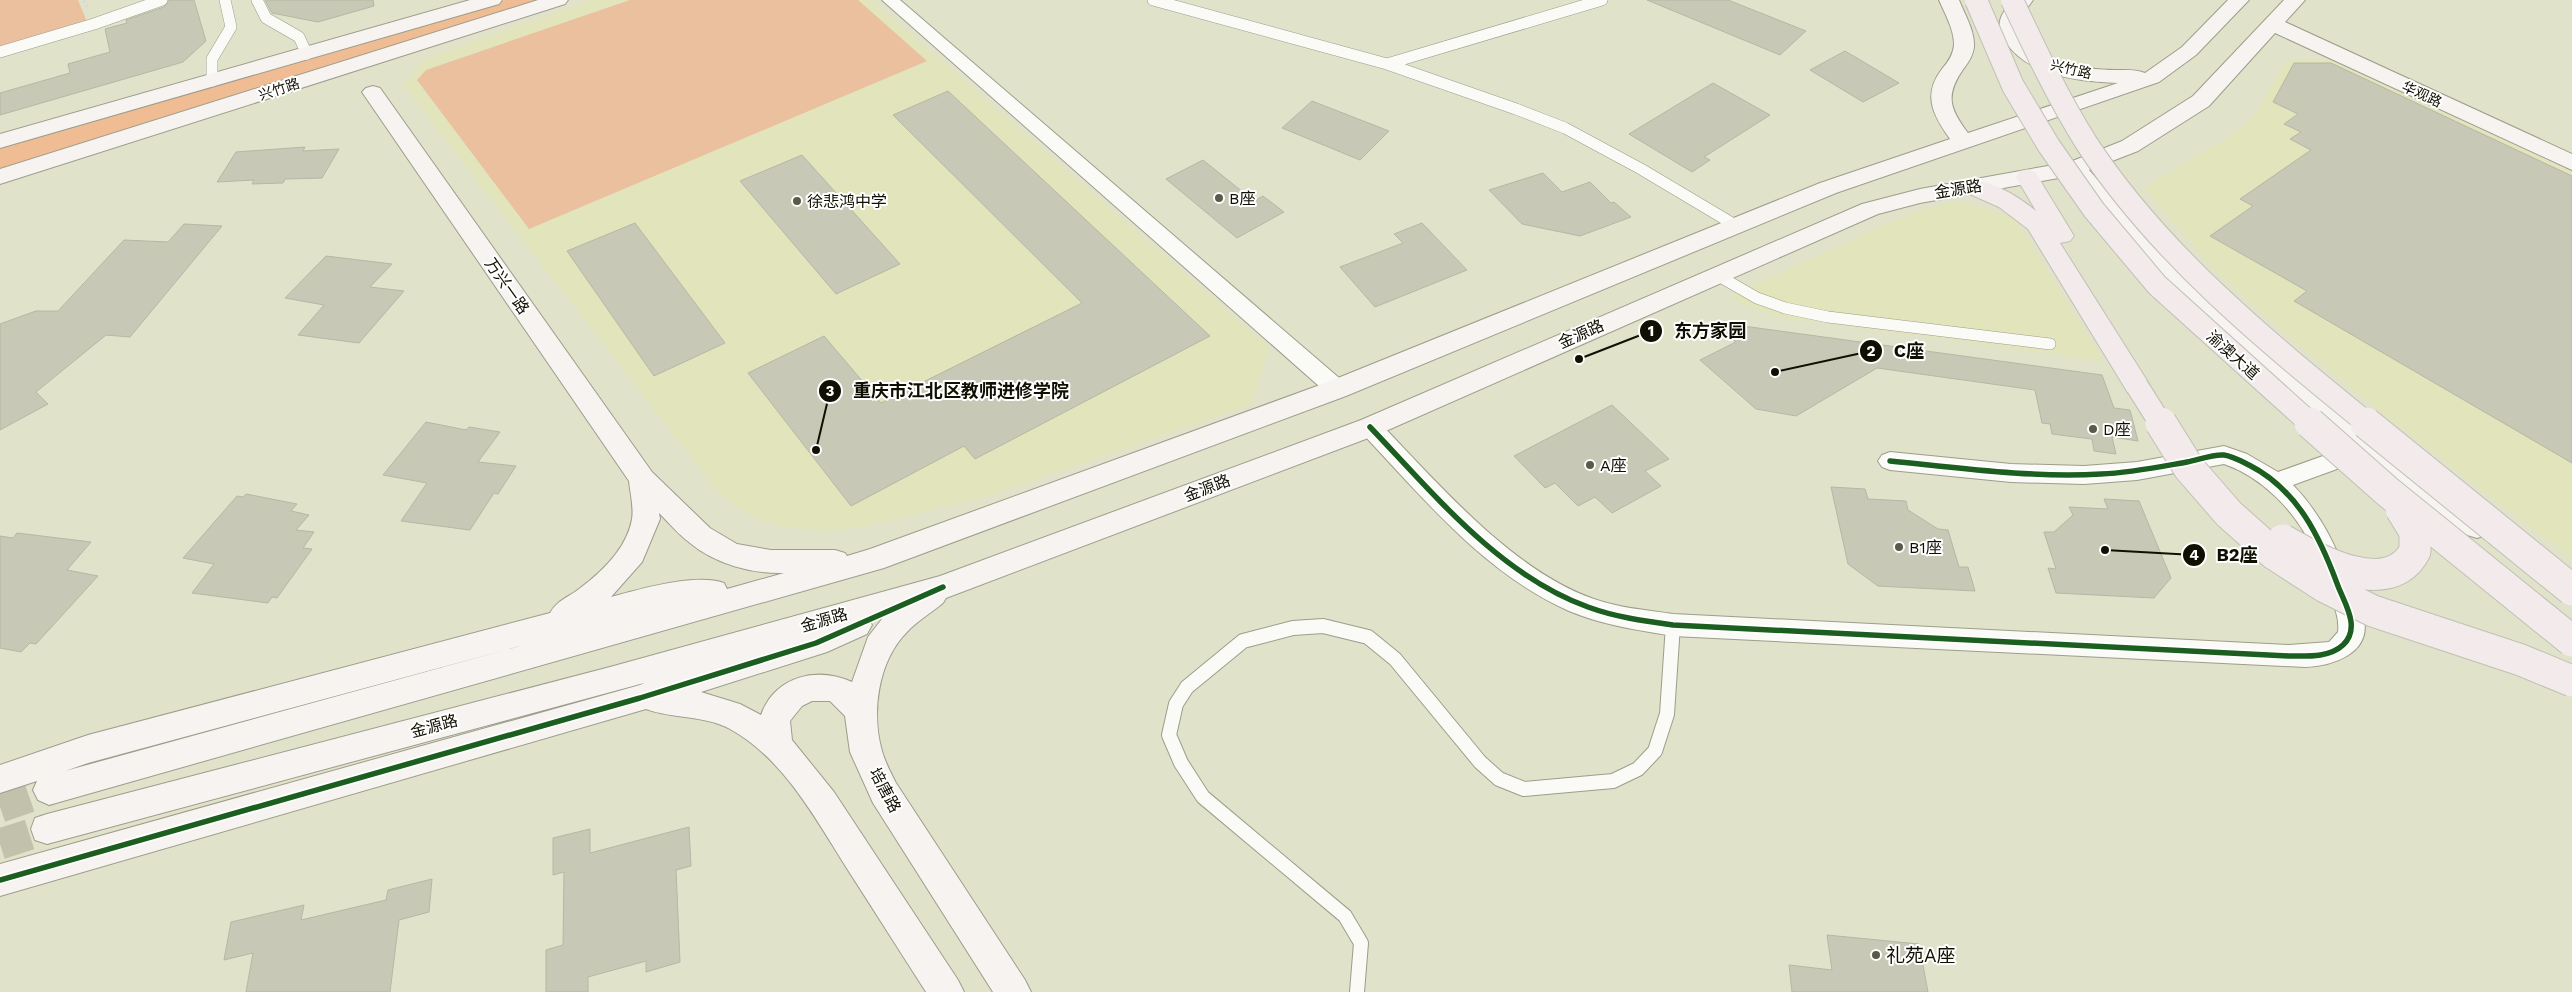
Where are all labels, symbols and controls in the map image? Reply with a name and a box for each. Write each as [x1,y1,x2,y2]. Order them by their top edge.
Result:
street label: 兴竹路 [2049,56,2093,82]
street label: 兴竹路 [257,75,301,103]
street label: 华观路 [2400,78,2444,110]
street label: 金源路 [1933,176,1983,202]
place label: B座 [1229,189,1255,208]
place label: 徐悲鸿中学 [807,192,887,211]
marker: B座 [1213,192,1225,204]
marker: 徐悲鸿中学 [791,195,803,207]
street label: 万兴一路 [481,254,533,318]
callout: 东方家园 [1639,315,1756,348]
street label: 金源路 [1555,316,1607,352]
text: 东方家园 [1674,320,1746,341]
text: 1 [1648,322,1654,340]
street label: 渝澳大道 [2203,327,2263,383]
callout: C座 [1859,334,1934,367]
text: C座 [1894,340,1924,361]
text: 2 [1867,342,1876,360]
callout: 重庆市江北区教师进修学院 [818,375,1079,408]
text: 重庆市江北区教师进修学院 [853,380,1069,401]
text: 3 [826,382,835,400]
place label: D座 [2103,420,2131,439]
marker: D座 [2087,423,2099,435]
place label: A座 [1600,456,1627,475]
marker: A座 [1584,459,1596,471]
street label: 金源路 [1181,471,1233,505]
place label: B1座 [1909,538,1942,557]
callout: B2座 [2182,539,2268,572]
marker: B1座 [1893,541,1905,553]
text: B2座 [2216,544,2258,565]
text: 4 [2189,546,2199,564]
street label: 金源路 [798,604,850,636]
street label: 金源路 [408,711,460,741]
street label: 培唐路 [865,764,905,816]
place label: 礼苑A座 [1886,944,1956,967]
marker: 礼苑A座 [1870,949,1882,961]

